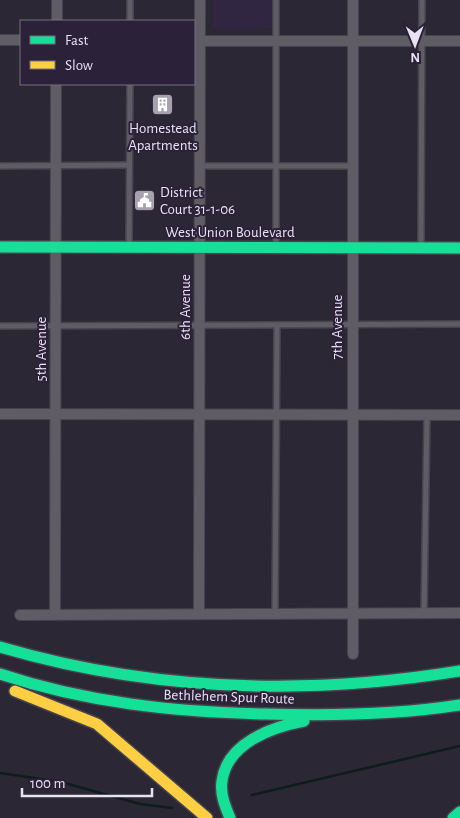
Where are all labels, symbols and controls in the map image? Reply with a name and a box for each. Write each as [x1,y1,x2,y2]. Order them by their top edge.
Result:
legend [20,20,195,85]
north arrow [390,20,440,70]
text: Fast [65,33,89,48]
text: N [410,50,420,64]
text: Slow [65,58,93,73]
building icon: Homestead Apartments [151,93,175,117]
place label: Homestead Apartments [128,121,198,153]
place label: District Court 31-1-06 [160,185,235,217]
public building icon: District Court 31-1-06 [132,189,156,213]
street label: West Union Boulevard [165,225,295,240]
street label: 6th Avenue [178,274,193,340]
street label: 7th Avenue [330,294,345,360]
street label: 5th Avenue [34,316,49,382]
street label: Bethlehem Spur Route [163,687,295,707]
scale bar [22,766,152,798]
text: 100 m [30,776,65,791]

